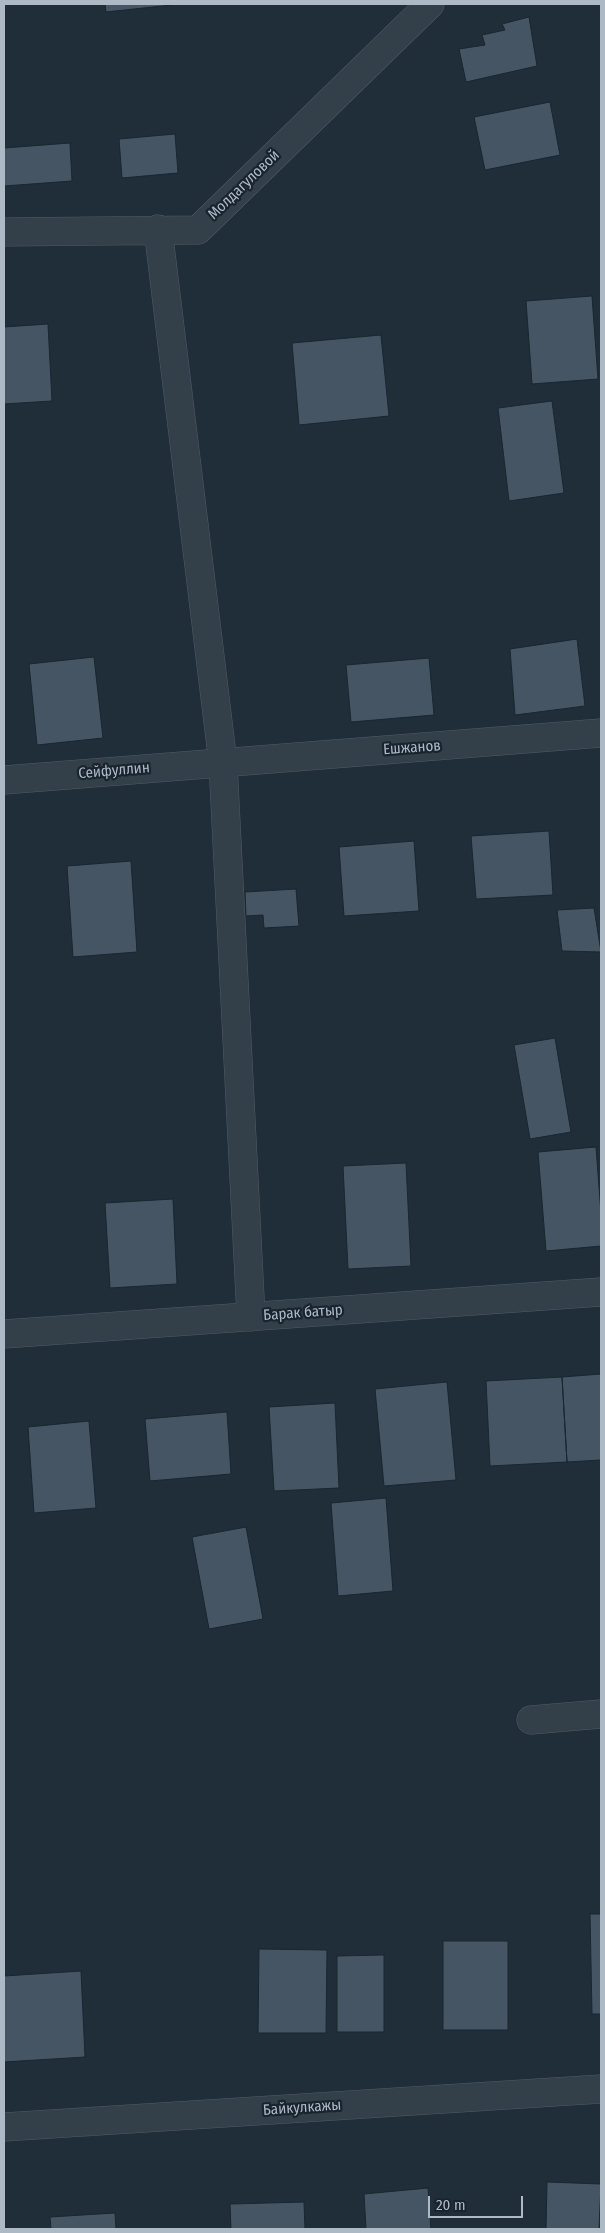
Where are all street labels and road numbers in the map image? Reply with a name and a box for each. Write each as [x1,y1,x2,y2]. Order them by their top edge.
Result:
street label: Молдагуловой [205,146,283,224]
street label: Ешжанов [383,737,441,759]
street label: Сейфуллин [77,759,151,783]
street label: Барак батыр [263,1301,343,1325]
street label: Байкулкажы [262,2096,342,2120]

